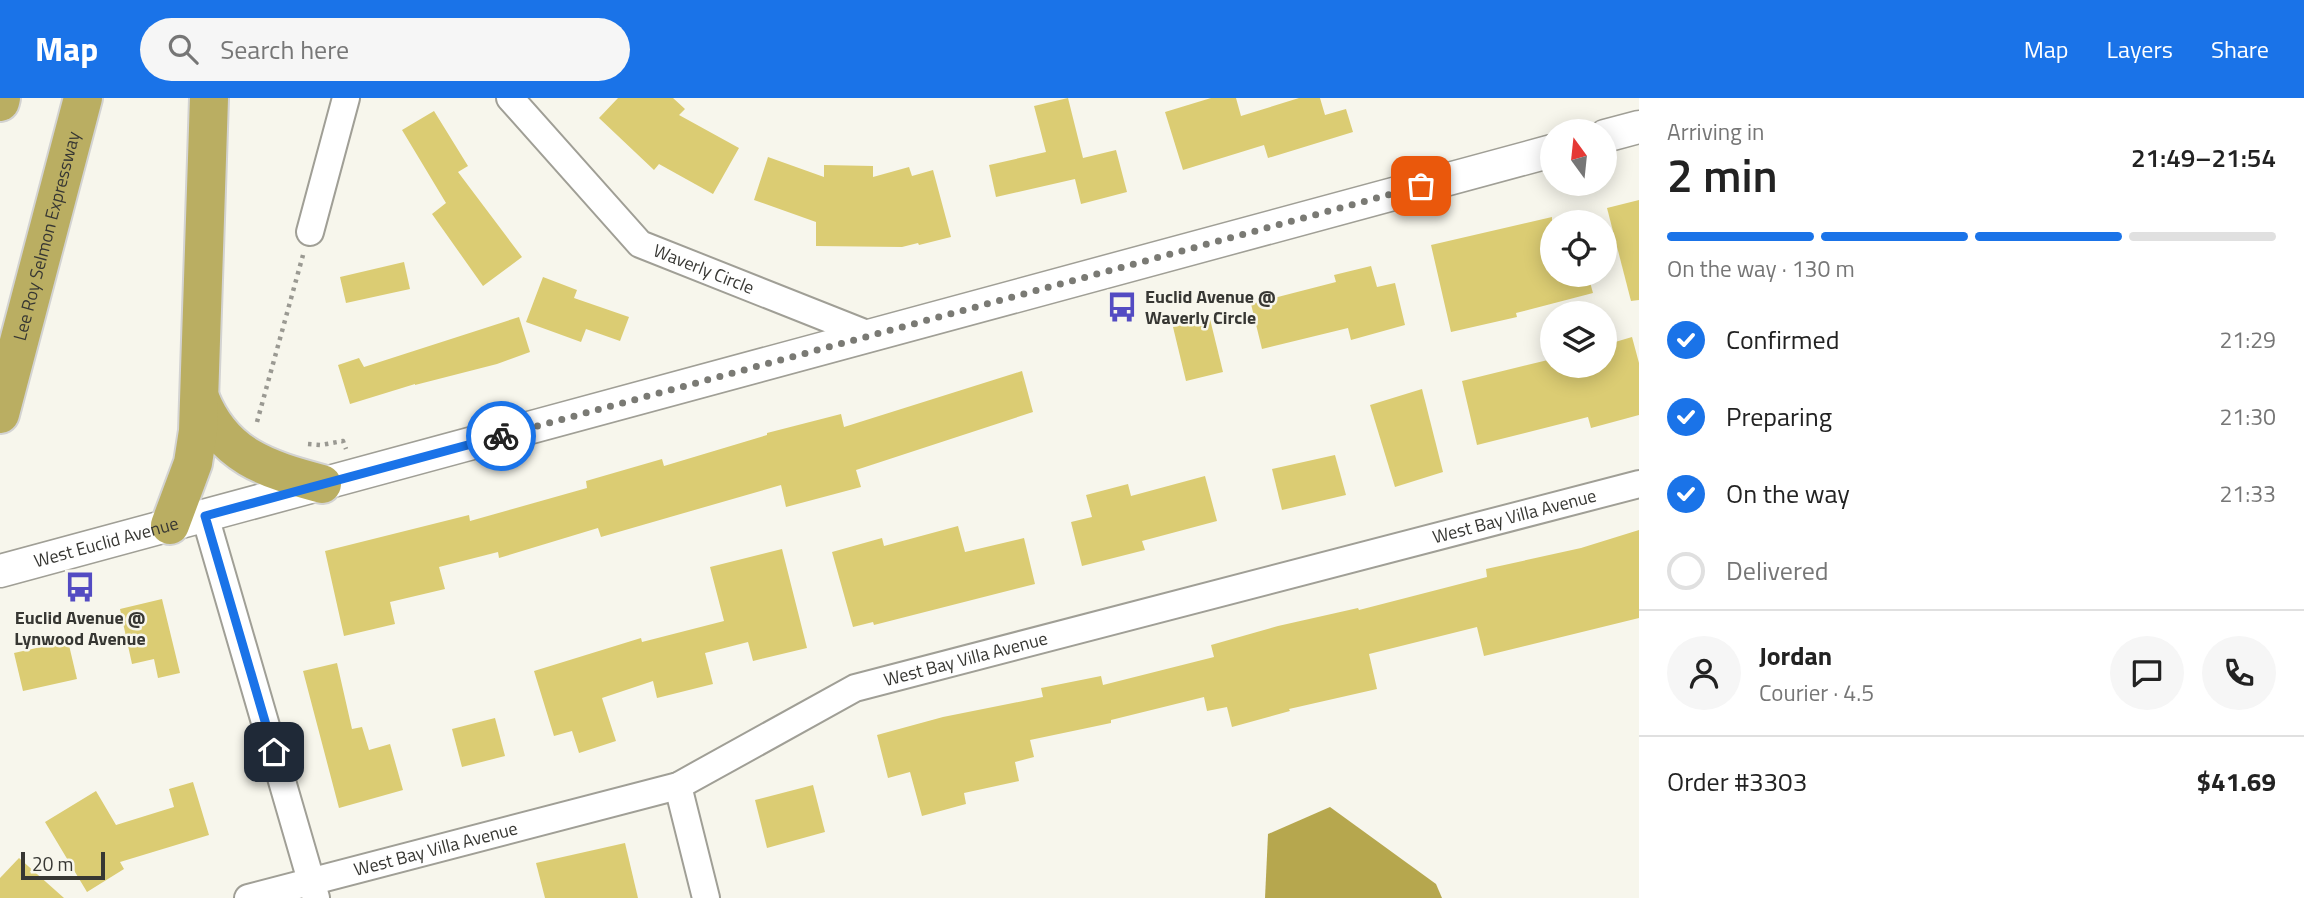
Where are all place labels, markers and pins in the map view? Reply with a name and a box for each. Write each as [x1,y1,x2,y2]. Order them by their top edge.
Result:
pin [1391,156,1451,216]
place label: Euclid Avenue @ Waverly Circle [1145,283,1275,331]
bus stop icon: Euclid Avenue @ Waverly Circle [1105,290,1139,324]
bus stop icon: Euclid Avenue @ Lynwood Avenue [63,570,97,604]
place label: Euclid Avenue @ Lynwood Avenue [14,604,146,652]
pin [244,722,304,782]

